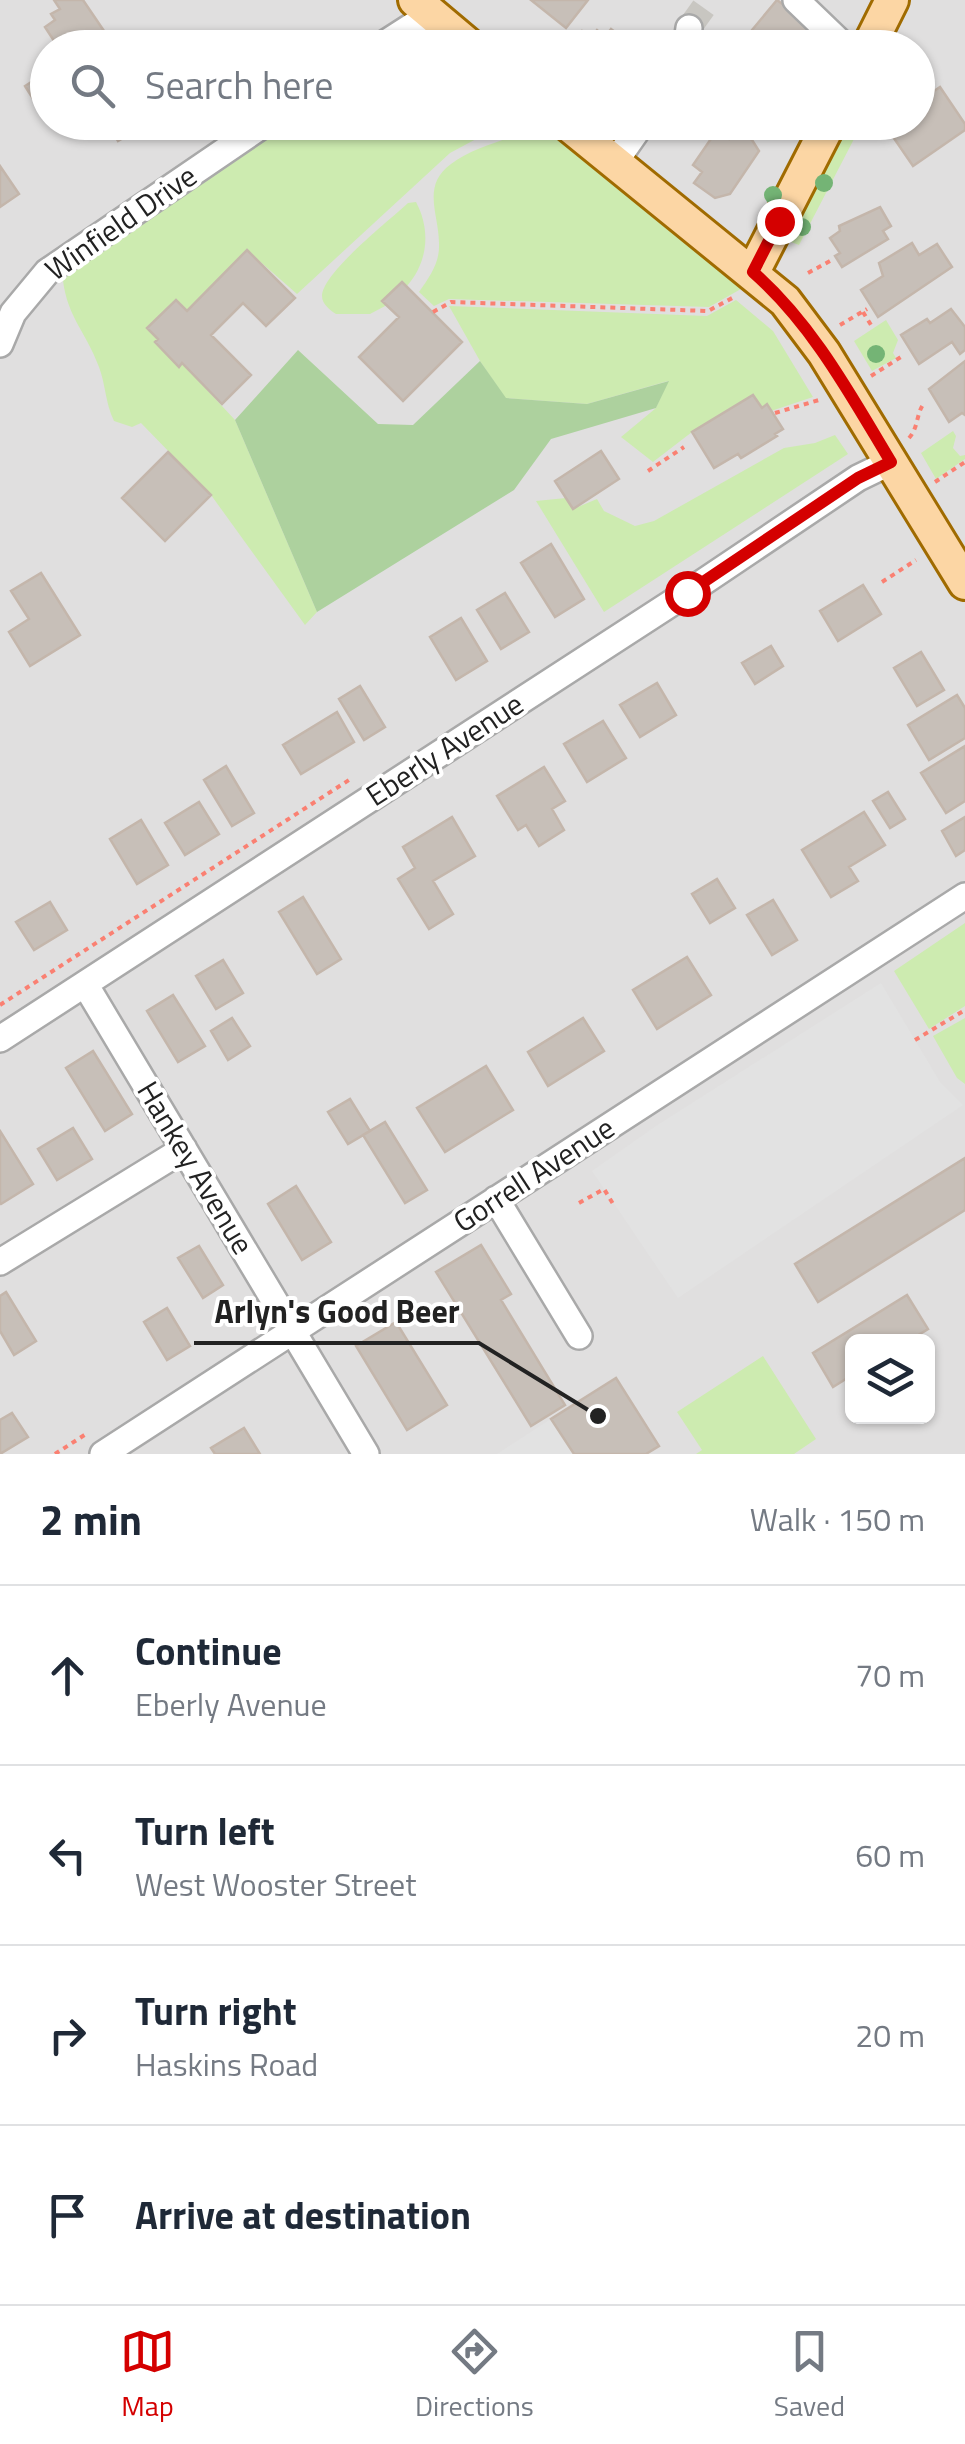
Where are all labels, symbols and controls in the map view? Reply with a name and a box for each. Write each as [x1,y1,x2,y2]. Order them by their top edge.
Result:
search box [30,30,935,140]
text: Search here [145,56,333,114]
icon: search [65,58,120,113]
street label: Winfield Drive [35,153,206,291]
route end [757,199,803,245]
route start [665,571,711,617]
street label: Eberly Avenue [357,681,532,817]
street label: Hankey Avenue [126,1072,266,1263]
street label: Gorrell Avenue [444,1105,623,1244]
callout: Arlyn's Good Beer [194,1281,479,1343]
text: Arlyn's Good Beer [214,1287,460,1335]
map controls [845,1334,935,1424]
button: layers [845,1334,935,1424]
text: 2 min [40,1487,142,1551]
text: Walk · 150 m [750,1495,925,1543]
text: Continue [135,1622,282,1680]
icon: ahead [40,1648,95,1703]
text: 70 m [855,1651,925,1699]
text: Eberly Avenue [135,1680,327,1728]
text: Turn left [135,1802,275,1860]
icon: left [40,1828,95,1883]
text: 60 m [855,1831,925,1879]
text: West Wooster Street [135,1860,416,1908]
text: Turn right [135,1982,297,2040]
icon: right [40,2008,95,2063]
text: 20 m [855,2011,925,2059]
text: Haskins Road [135,2040,318,2088]
text: Arrive at destination [135,2186,471,2244]
icon: arrive [40,2188,95,2243]
tab: Map [120,2324,175,2427]
tab: Directions [415,2324,534,2427]
tab: Saved [774,2324,845,2427]

